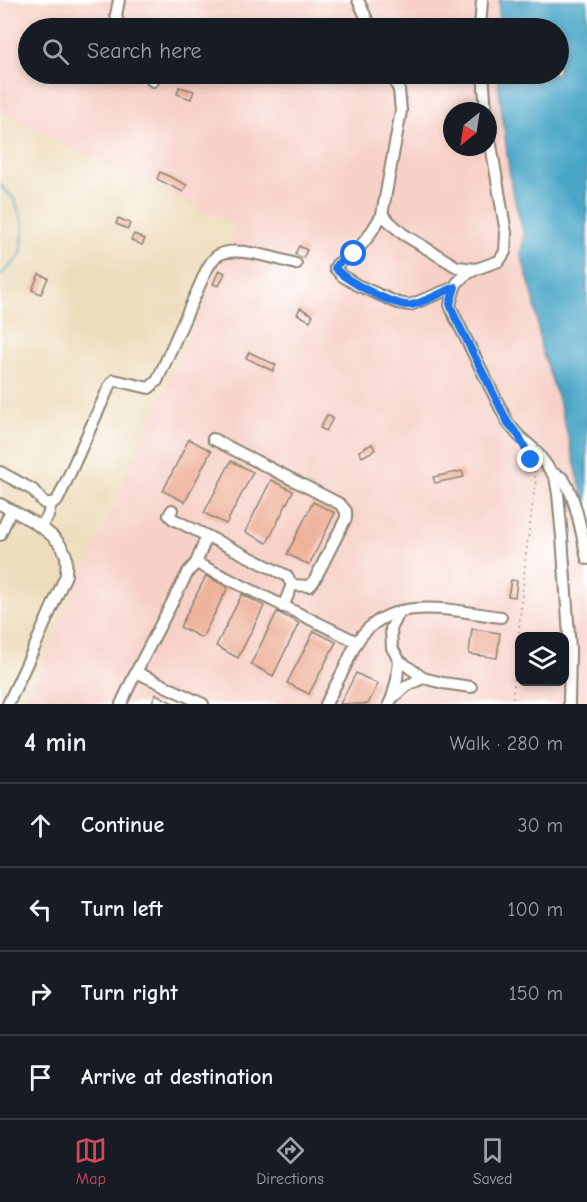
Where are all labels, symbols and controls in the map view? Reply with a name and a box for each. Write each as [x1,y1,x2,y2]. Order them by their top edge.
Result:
search box [18,18,569,84]
icon: search [39,35,72,68]
text: Search here [87,38,202,64]
north arrow [443,102,497,156]
route start [340,240,366,266]
route end [517,446,543,472]
map controls [515,632,569,686]
button: layers [515,632,569,686]
text: 4 min [24,728,87,758]
text: Walk · 280 m [450,732,563,755]
icon: ahead [24,809,57,842]
text: Continue [81,812,164,838]
text: 30 m [517,814,563,837]
icon: left [24,893,57,926]
text: Turn left [81,896,163,922]
text: 100 m [508,898,563,921]
icon: right [24,977,57,1010]
text: Turn right [81,980,178,1006]
text: 150 m [509,982,563,1005]
icon: arrive [24,1061,57,1094]
text: Arrive at destination [81,1064,273,1090]
tab: Map [74,1134,107,1188]
tab: Directions [256,1134,324,1188]
tab: Saved [473,1134,513,1188]

